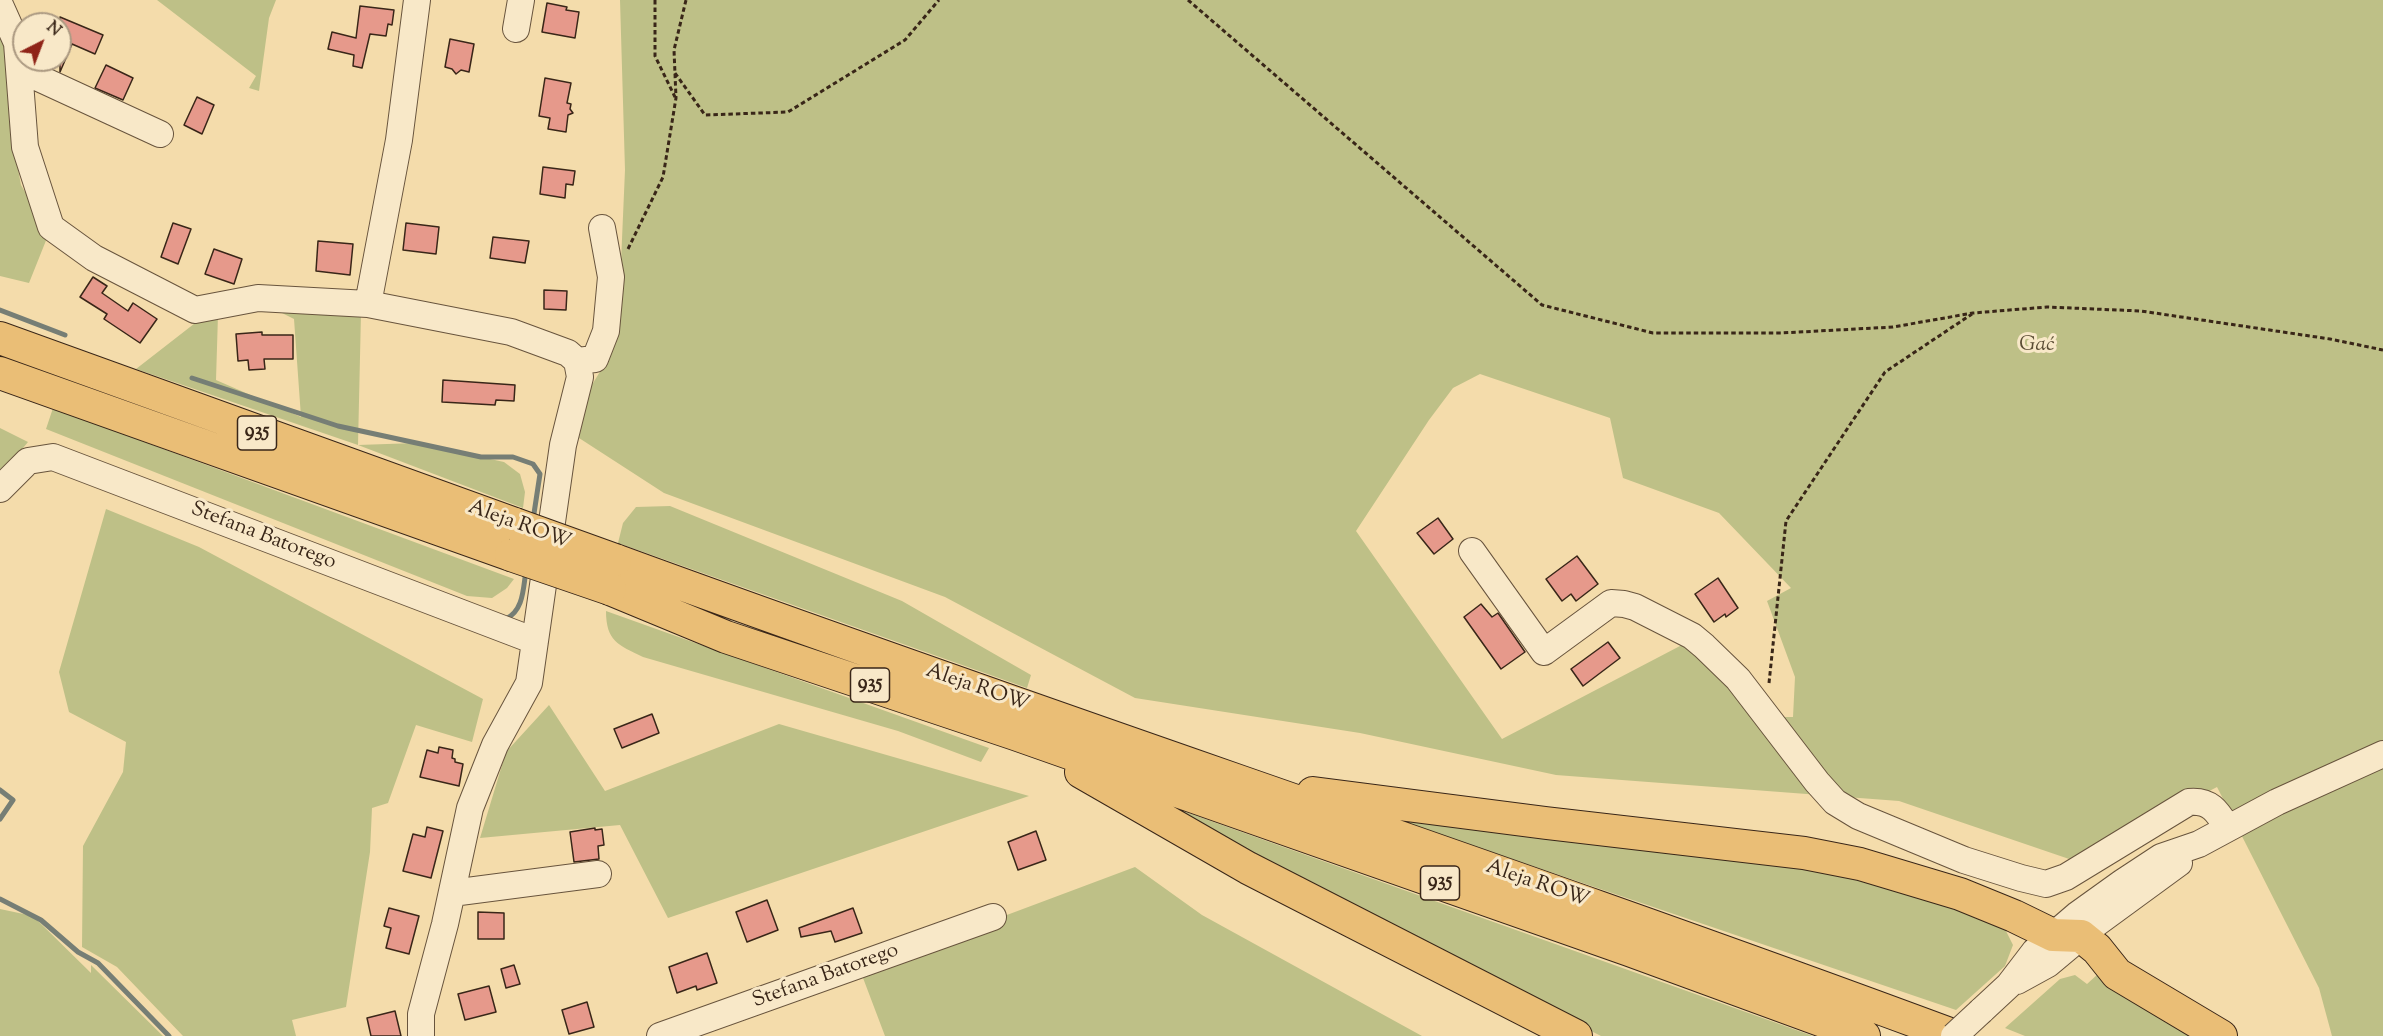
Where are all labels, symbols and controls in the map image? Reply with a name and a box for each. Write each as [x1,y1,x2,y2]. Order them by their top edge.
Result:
north arrow [12,12,72,72]
text: N [41,17,65,43]
park label: Gać [2019,333,2055,359]
road number: 935 [238,416,276,450]
street label: Aleja ROW [464,496,574,556]
street label: Stefana Batorego [187,498,339,576]
street label: Aleja ROW [922,660,1032,718]
road number: 935 [850,668,890,702]
street label: Aleja ROW [1482,856,1592,914]
road number: 935 [1420,866,1460,900]
street label: Stefana Batorego [750,939,902,1015]

